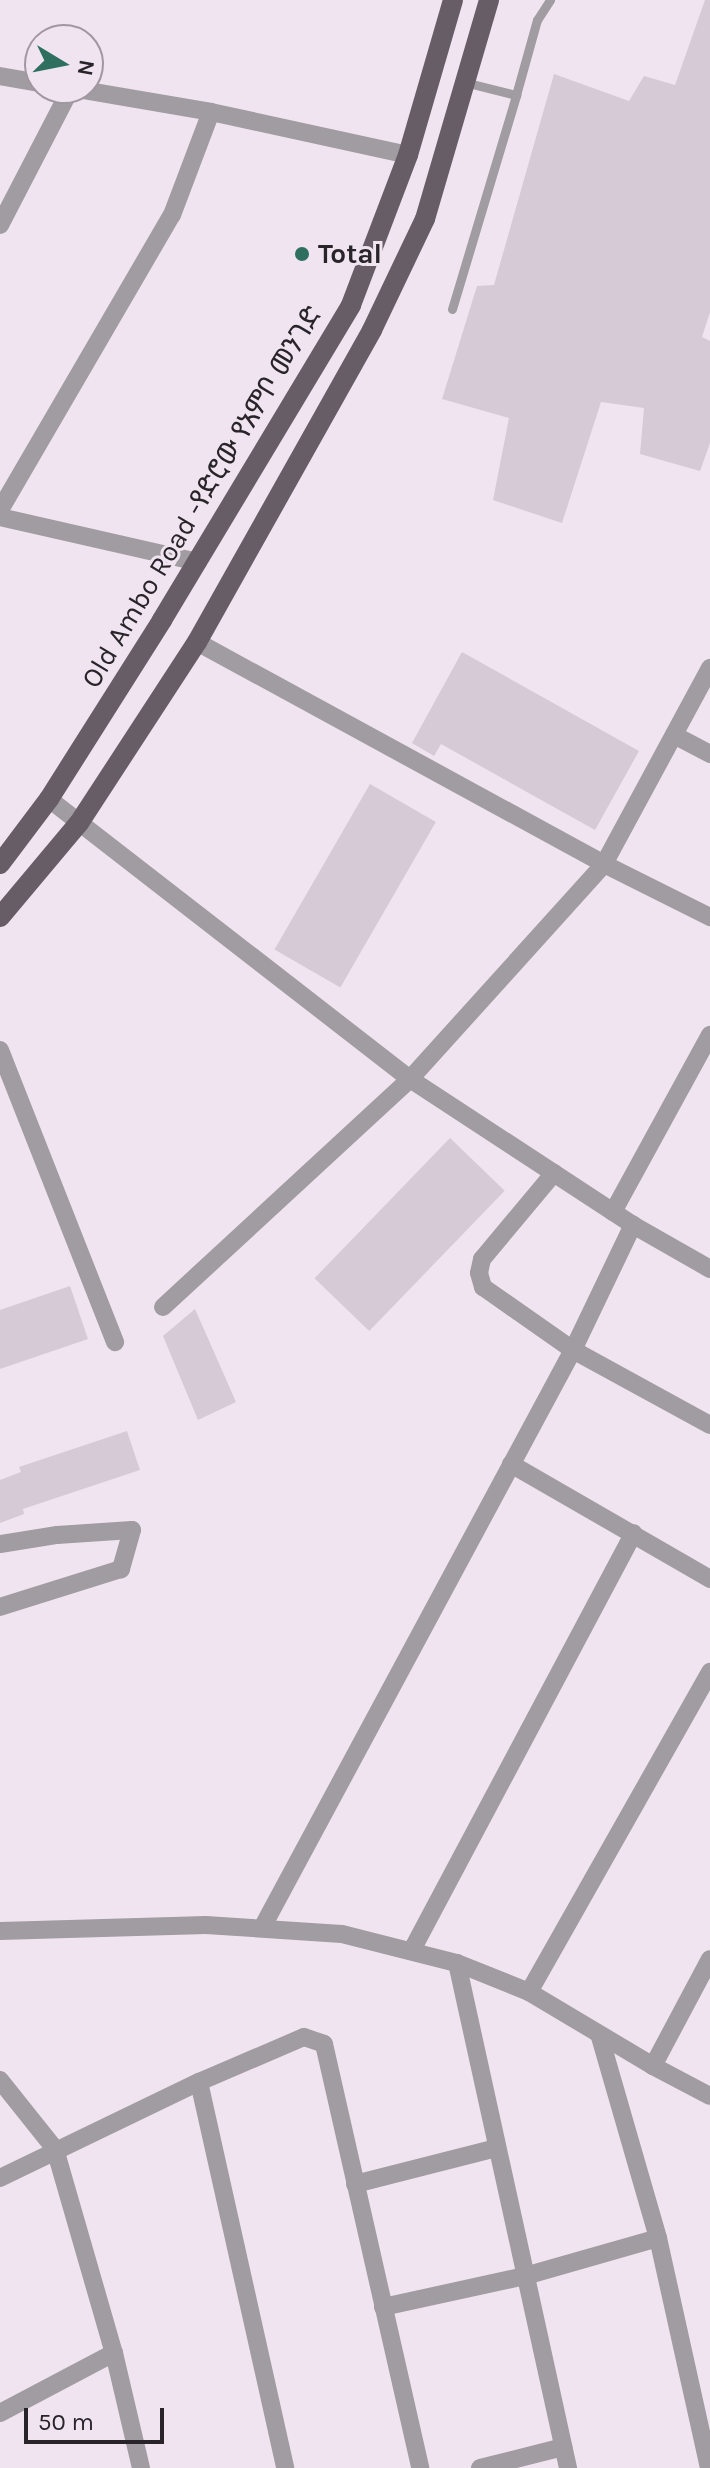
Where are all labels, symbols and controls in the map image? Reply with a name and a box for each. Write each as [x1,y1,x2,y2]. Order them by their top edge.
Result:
north arrow [24,24,104,104]
text: N [71,58,100,78]
place label: Total [318,237,382,271]
marker: Total [293,245,311,263]
street label: Old Ambo Road -የድሮው የአምቦ መንገድ [74,300,330,694]
scale bar [28,2392,168,2442]
text: 50 m [38,2408,94,2436]

